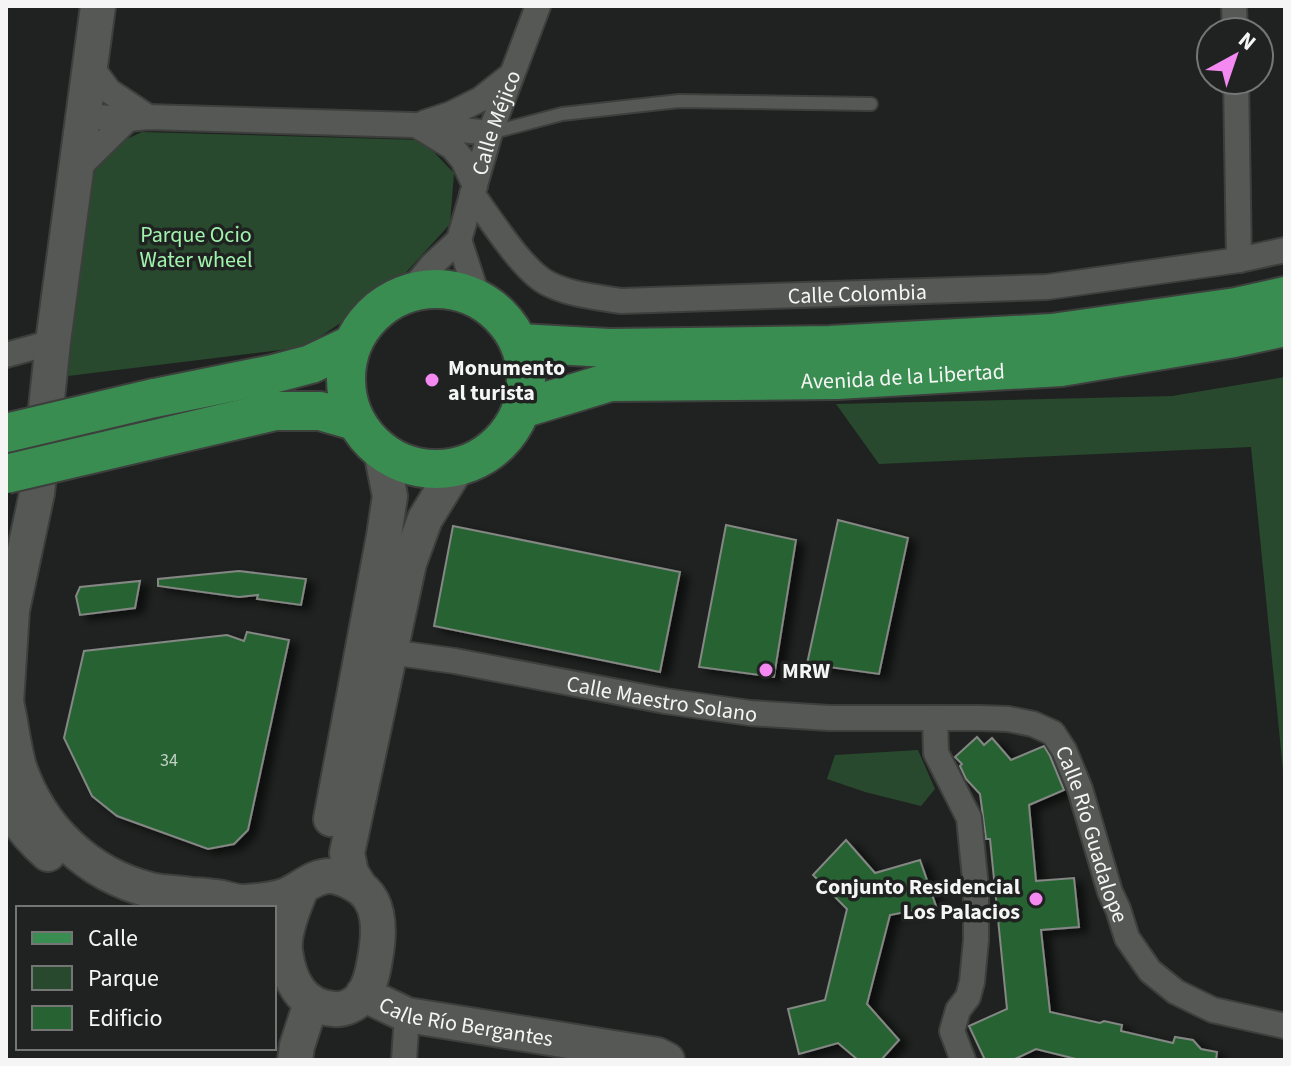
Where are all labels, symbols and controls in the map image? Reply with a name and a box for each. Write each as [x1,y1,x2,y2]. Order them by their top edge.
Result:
north arrow [1195,16,1275,96]
text: N [1231,24,1263,58]
street label: Calle Méjico [464,66,529,179]
park label: Parque Ocio Water wheel [139,219,253,276]
street label: Calle Colombia [787,276,927,313]
place label: Monumento al turista [448,352,565,409]
street label: Avenida de la Libertad [801,355,1006,397]
marker: Monumento al turista [423,371,441,389]
place label: MRW [782,655,830,687]
marker: MRW [757,661,775,679]
street label: Calle Maestro Solano [564,668,758,730]
street label: Calle Río Guadalope [1047,741,1136,927]
house number: 34 [160,748,178,773]
place label: Conjunto Residencial Los Palacios [815,871,1021,928]
marker: Conjunto Residencial Los Palacios [1027,890,1045,908]
legend [16,906,276,1050]
text: Calle [88,921,138,956]
text: Parque [88,961,159,996]
street label: Calle Río Bergantes [373,989,555,1055]
text: Edificio [88,1001,162,1036]

